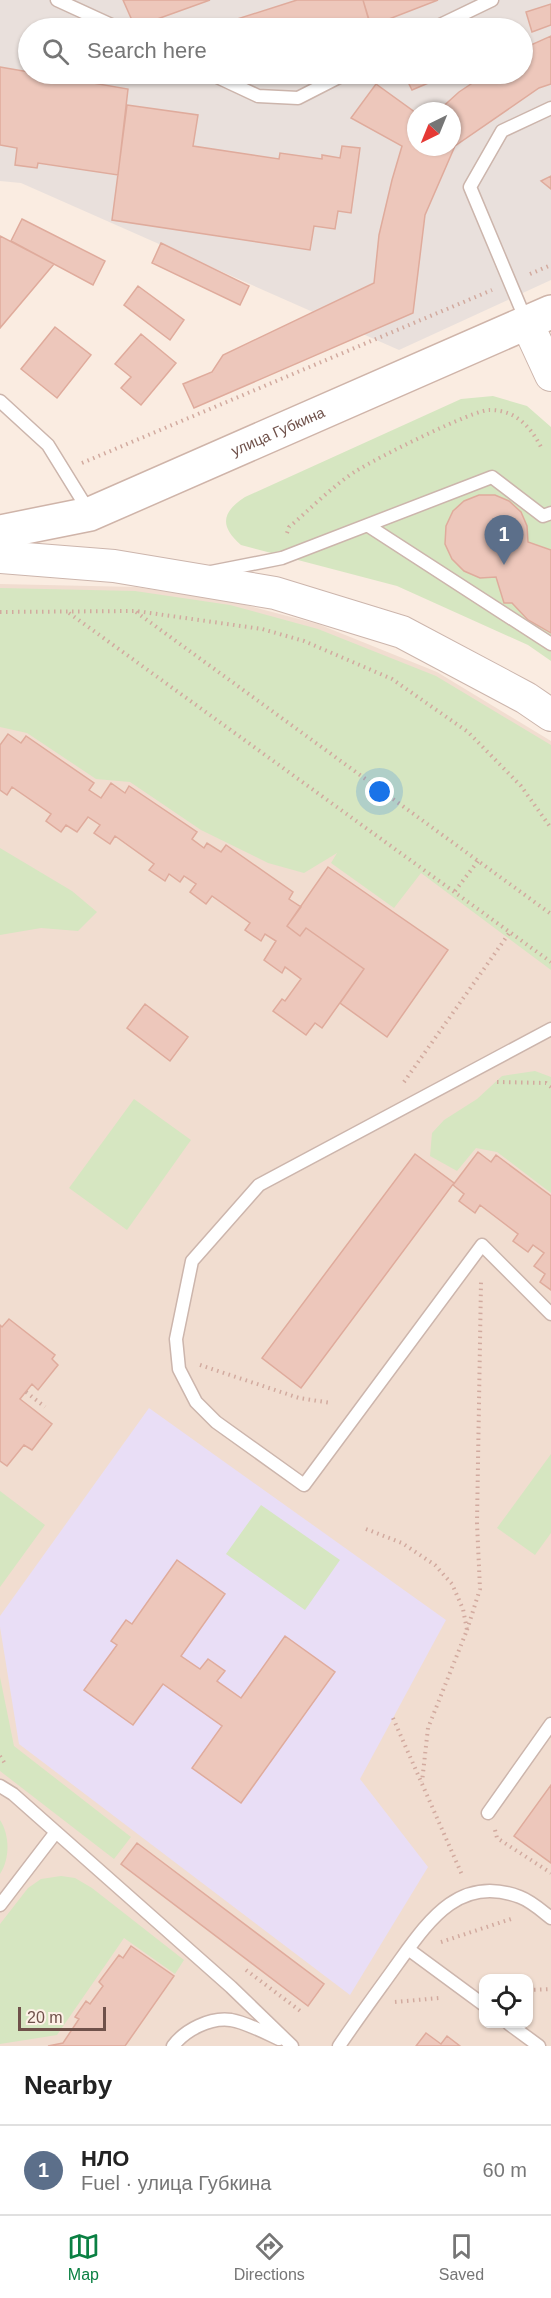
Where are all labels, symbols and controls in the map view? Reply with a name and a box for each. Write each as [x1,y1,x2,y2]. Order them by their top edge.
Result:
search box [18,18,533,84]
icon: search [39,35,72,68]
text: Search here [87,38,207,63]
north arrow [407,102,461,156]
street label: улица Губкина [228,403,328,459]
pin: 1 [484,516,524,565]
your location [365,777,394,806]
map controls [479,1974,533,2028]
button: locate [479,1974,533,2028]
scale bar [18,2004,106,2032]
text: 20 m [27,2009,63,2026]
text: Nearby [24,2070,112,2100]
text: НЛО [81,2146,129,2171]
text: 1 [38,2159,49,2181]
text: 60 m [483,2159,527,2181]
text: Fuel · улица Губкина [81,2172,271,2194]
tab: Map [67,2230,100,2284]
tab: Directions [234,2230,305,2284]
tab: Saved [439,2230,484,2284]

